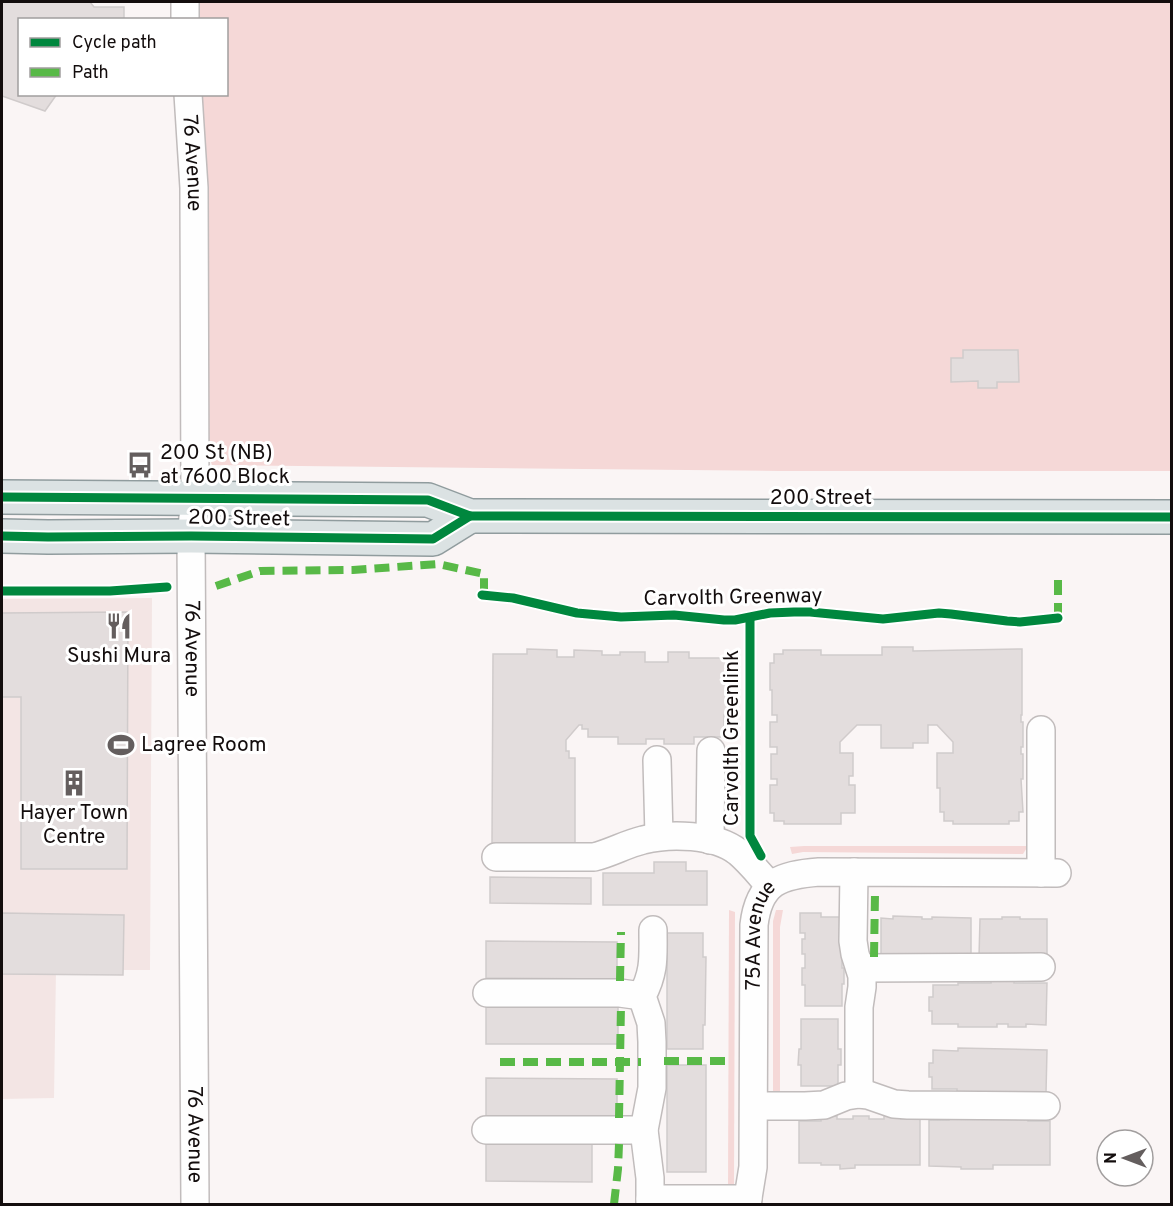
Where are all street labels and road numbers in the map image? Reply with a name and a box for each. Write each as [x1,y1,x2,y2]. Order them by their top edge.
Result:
street label: 76 Avenue [176,114,208,211]
street label: 200 Street [770,485,872,512]
street label: 200 Street [188,505,290,533]
street label: Carvolth Greenway [643,583,823,613]
street label: 76 Avenue [178,600,205,697]
street label: Carvolth Greenlink [719,650,746,826]
street label: 75A Avenue [740,874,782,990]
street label: 76 Avenue [181,1086,208,1183]

